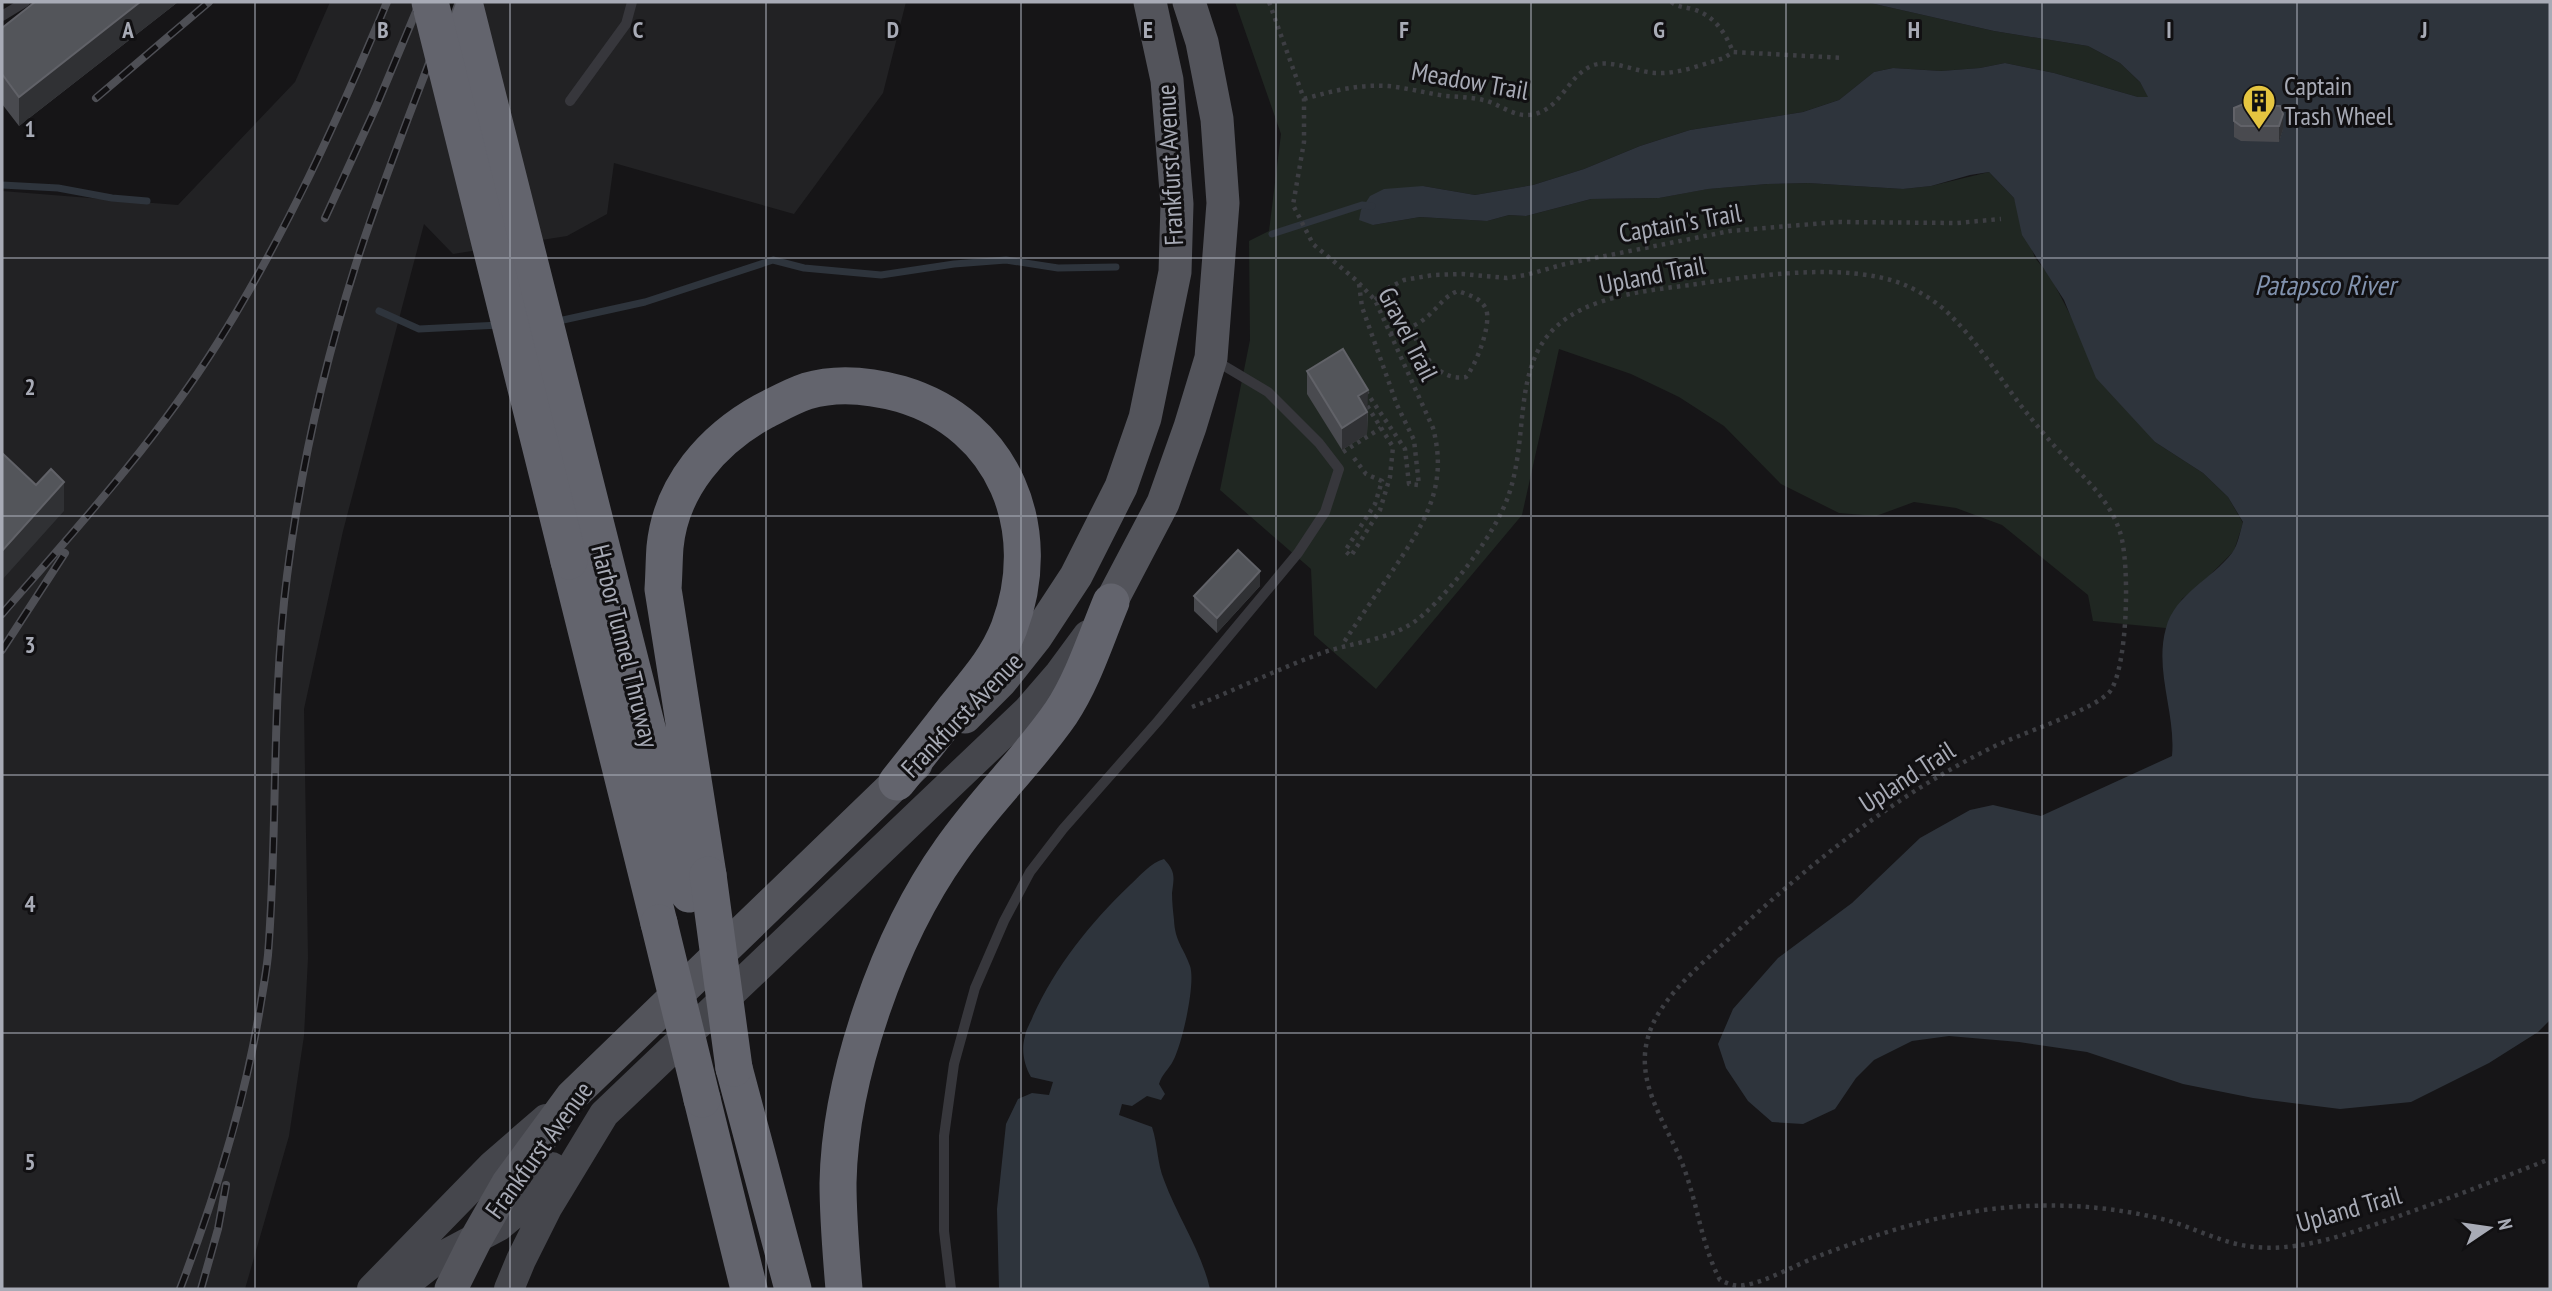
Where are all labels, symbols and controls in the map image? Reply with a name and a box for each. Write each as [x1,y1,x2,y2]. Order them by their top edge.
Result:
text: A [121,15,134,44]
text: B [377,15,389,44]
text: C [633,15,644,44]
text: D [887,15,899,44]
text: E [1143,15,1153,44]
text: F [1399,15,1409,44]
text: G [1653,15,1665,44]
text: H [1908,15,1920,44]
text: I [2166,15,2172,44]
text: J [2420,15,2427,44]
street label: Meadow Trail [1409,54,1531,107]
place label: Captain Trash Wheel [2284,69,2393,132]
building icon: Captain Trash Wheel [2240,82,2278,131]
street label: Frankfurst Avenue [1149,84,1190,246]
text: 1 [25,114,36,143]
street label: Captain's Trail [1616,196,1744,249]
street label: Upland Trail [1596,248,1708,301]
water label: Patapsco River [2255,266,2400,303]
street label: Gravel Trail [1371,281,1446,386]
text: 2 [25,372,36,401]
street label: Harbor Tunnel Thruway [584,541,667,751]
text: 3 [25,630,36,659]
street label: Frankfurst Avenue [894,645,1030,784]
street label: Upland Trail [1853,733,1961,820]
text: 4 [25,889,36,918]
street label: Frankfurst Avenue [478,1075,599,1225]
text: 5 [25,1147,36,1176]
street label: Upland Trail [2293,1178,2405,1239]
north arrow [2454,1193,2524,1263]
text: N [2493,1216,2518,1232]

